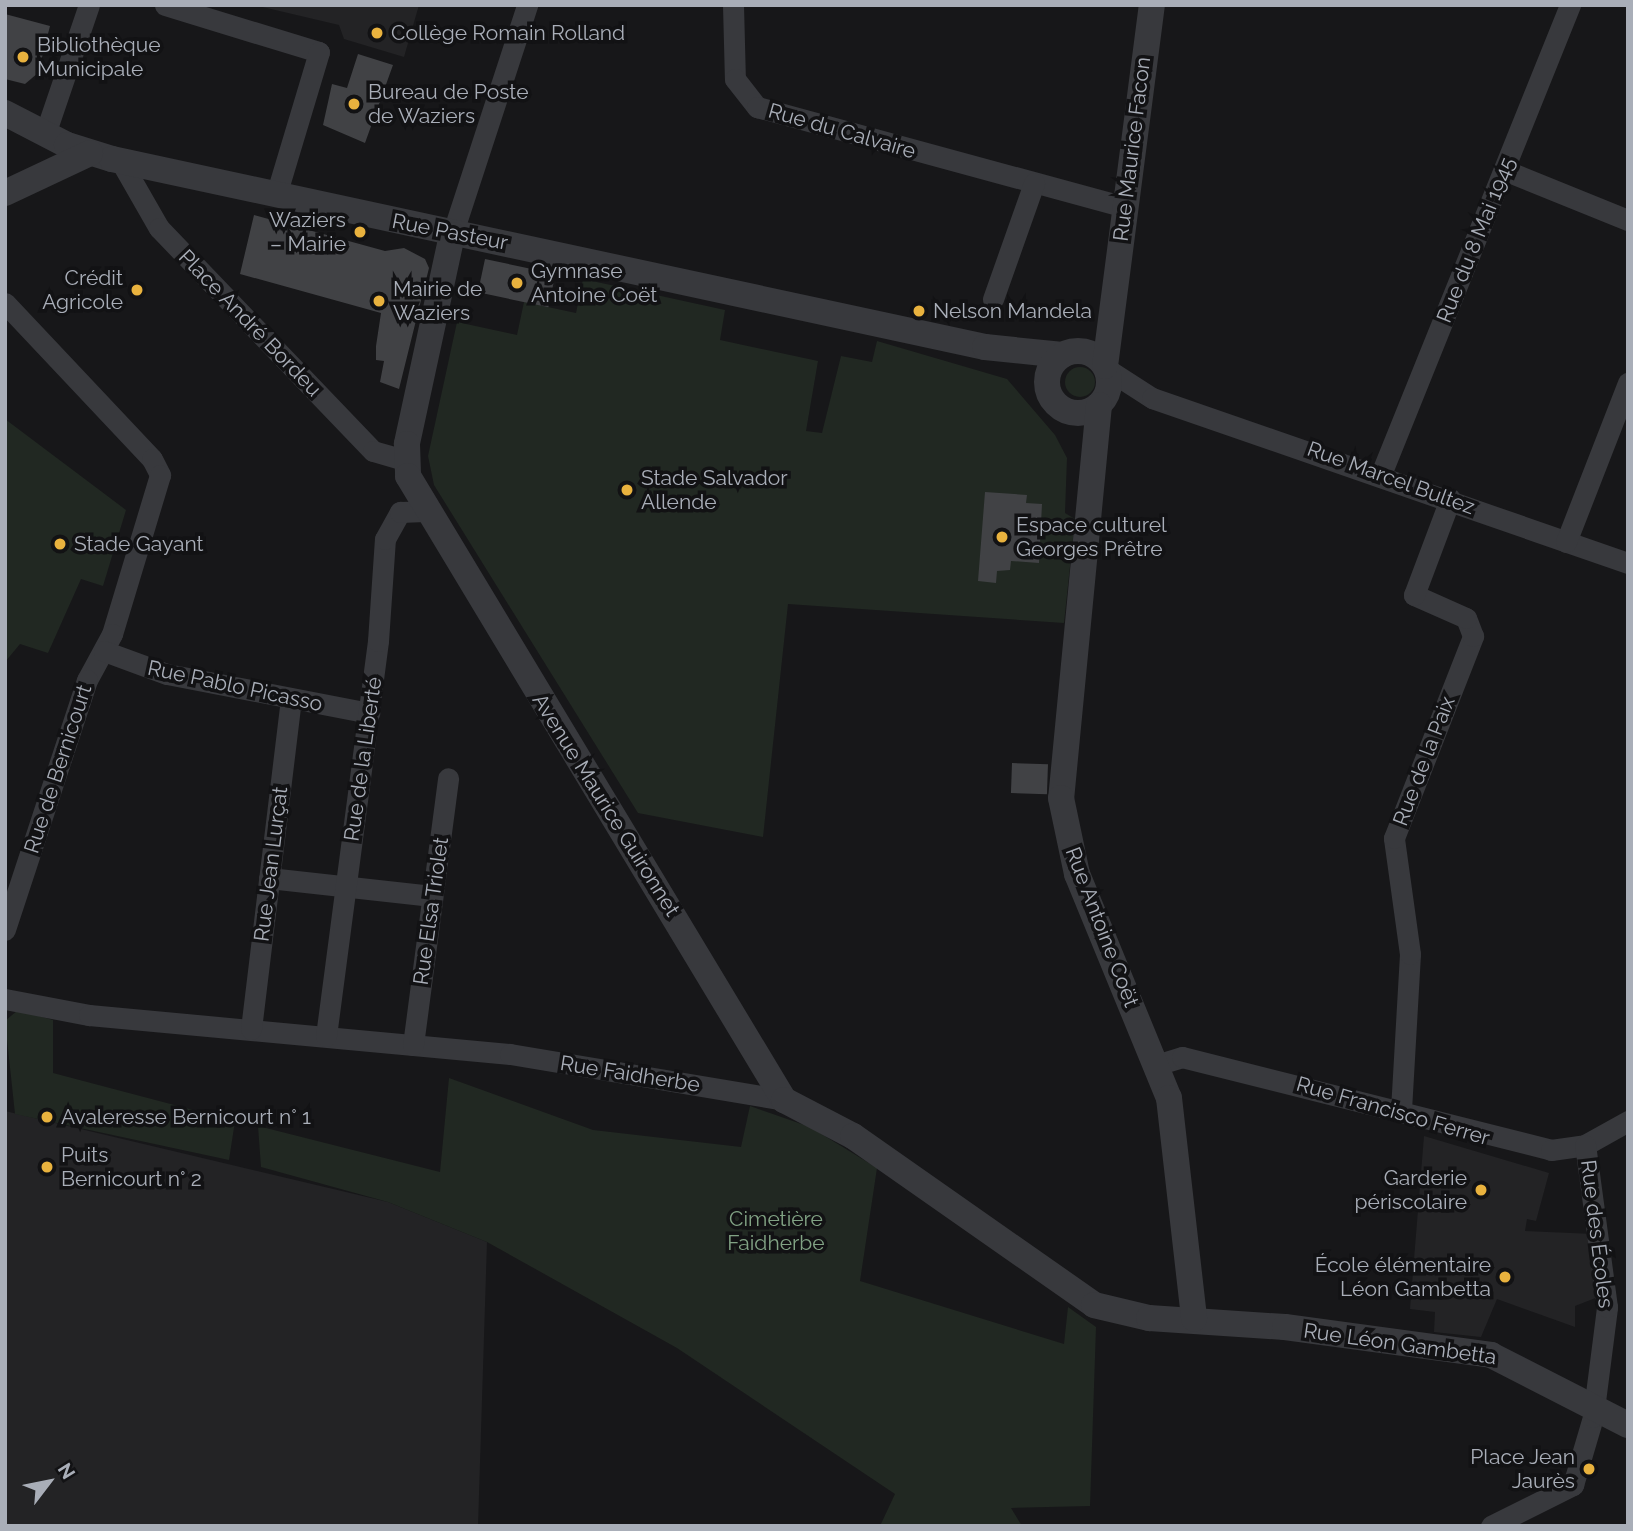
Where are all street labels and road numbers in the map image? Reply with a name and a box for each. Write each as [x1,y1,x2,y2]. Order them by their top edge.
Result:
street label: Rue Maurice Facon [1108,55,1156,243]
street label: Rue du Calvaire [765,98,919,164]
street label: Rue du 8 Mai 1945 [1431,154,1521,326]
street label: Rue Pasteur [390,208,510,256]
street label: Place André Bordeu [173,244,327,402]
street label: Rue Marcel Bultez [1304,436,1478,520]
street label: Rue Pablo Picasso [145,655,325,717]
street label: Rue de la Liberté [339,675,387,843]
street label: Rue de Bernicourt [19,682,97,856]
street label: Avenue Maurice Guironnet [527,689,685,921]
street label: Rue de la Paix [1388,693,1460,829]
street label: Rue Jean Lurçat [249,785,293,943]
street label: Rue Elsa Triolet [408,835,454,987]
street label: Rue Antoine Coët [1060,843,1144,1011]
street label: Rue Faidherbe [558,1051,702,1097]
street label: Rue Francisco Ferrer [1293,1071,1493,1151]
street label: Rue des Écoles [1575,1158,1619,1310]
street label: Rue Léon Gambetta [1302,1318,1498,1370]

